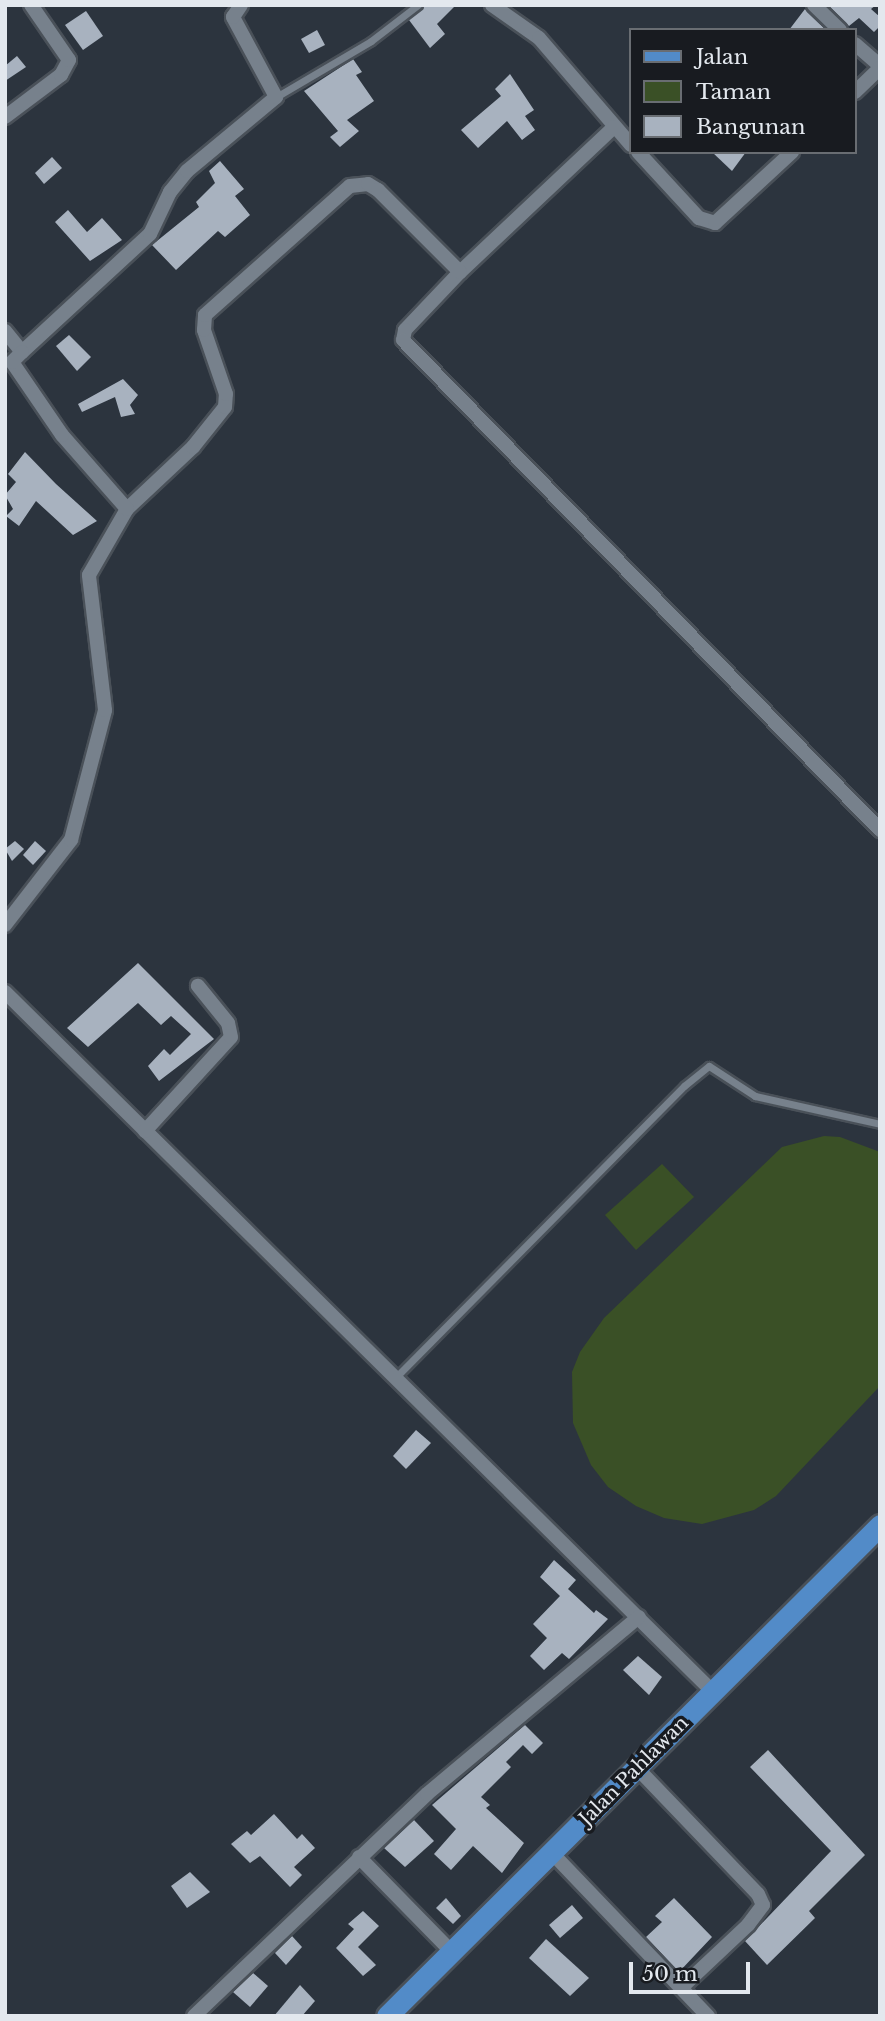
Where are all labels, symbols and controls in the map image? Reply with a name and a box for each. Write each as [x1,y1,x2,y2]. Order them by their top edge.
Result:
legend [630,28,857,154]
text: Jalan [696,44,748,70]
text: Taman [696,79,771,105]
text: Bangunan [696,114,805,140]
street label: Jalan Pahlawan [575,1712,693,1830]
scale bar [633,1948,754,1992]
text: 50 m [642,1961,697,1987]

